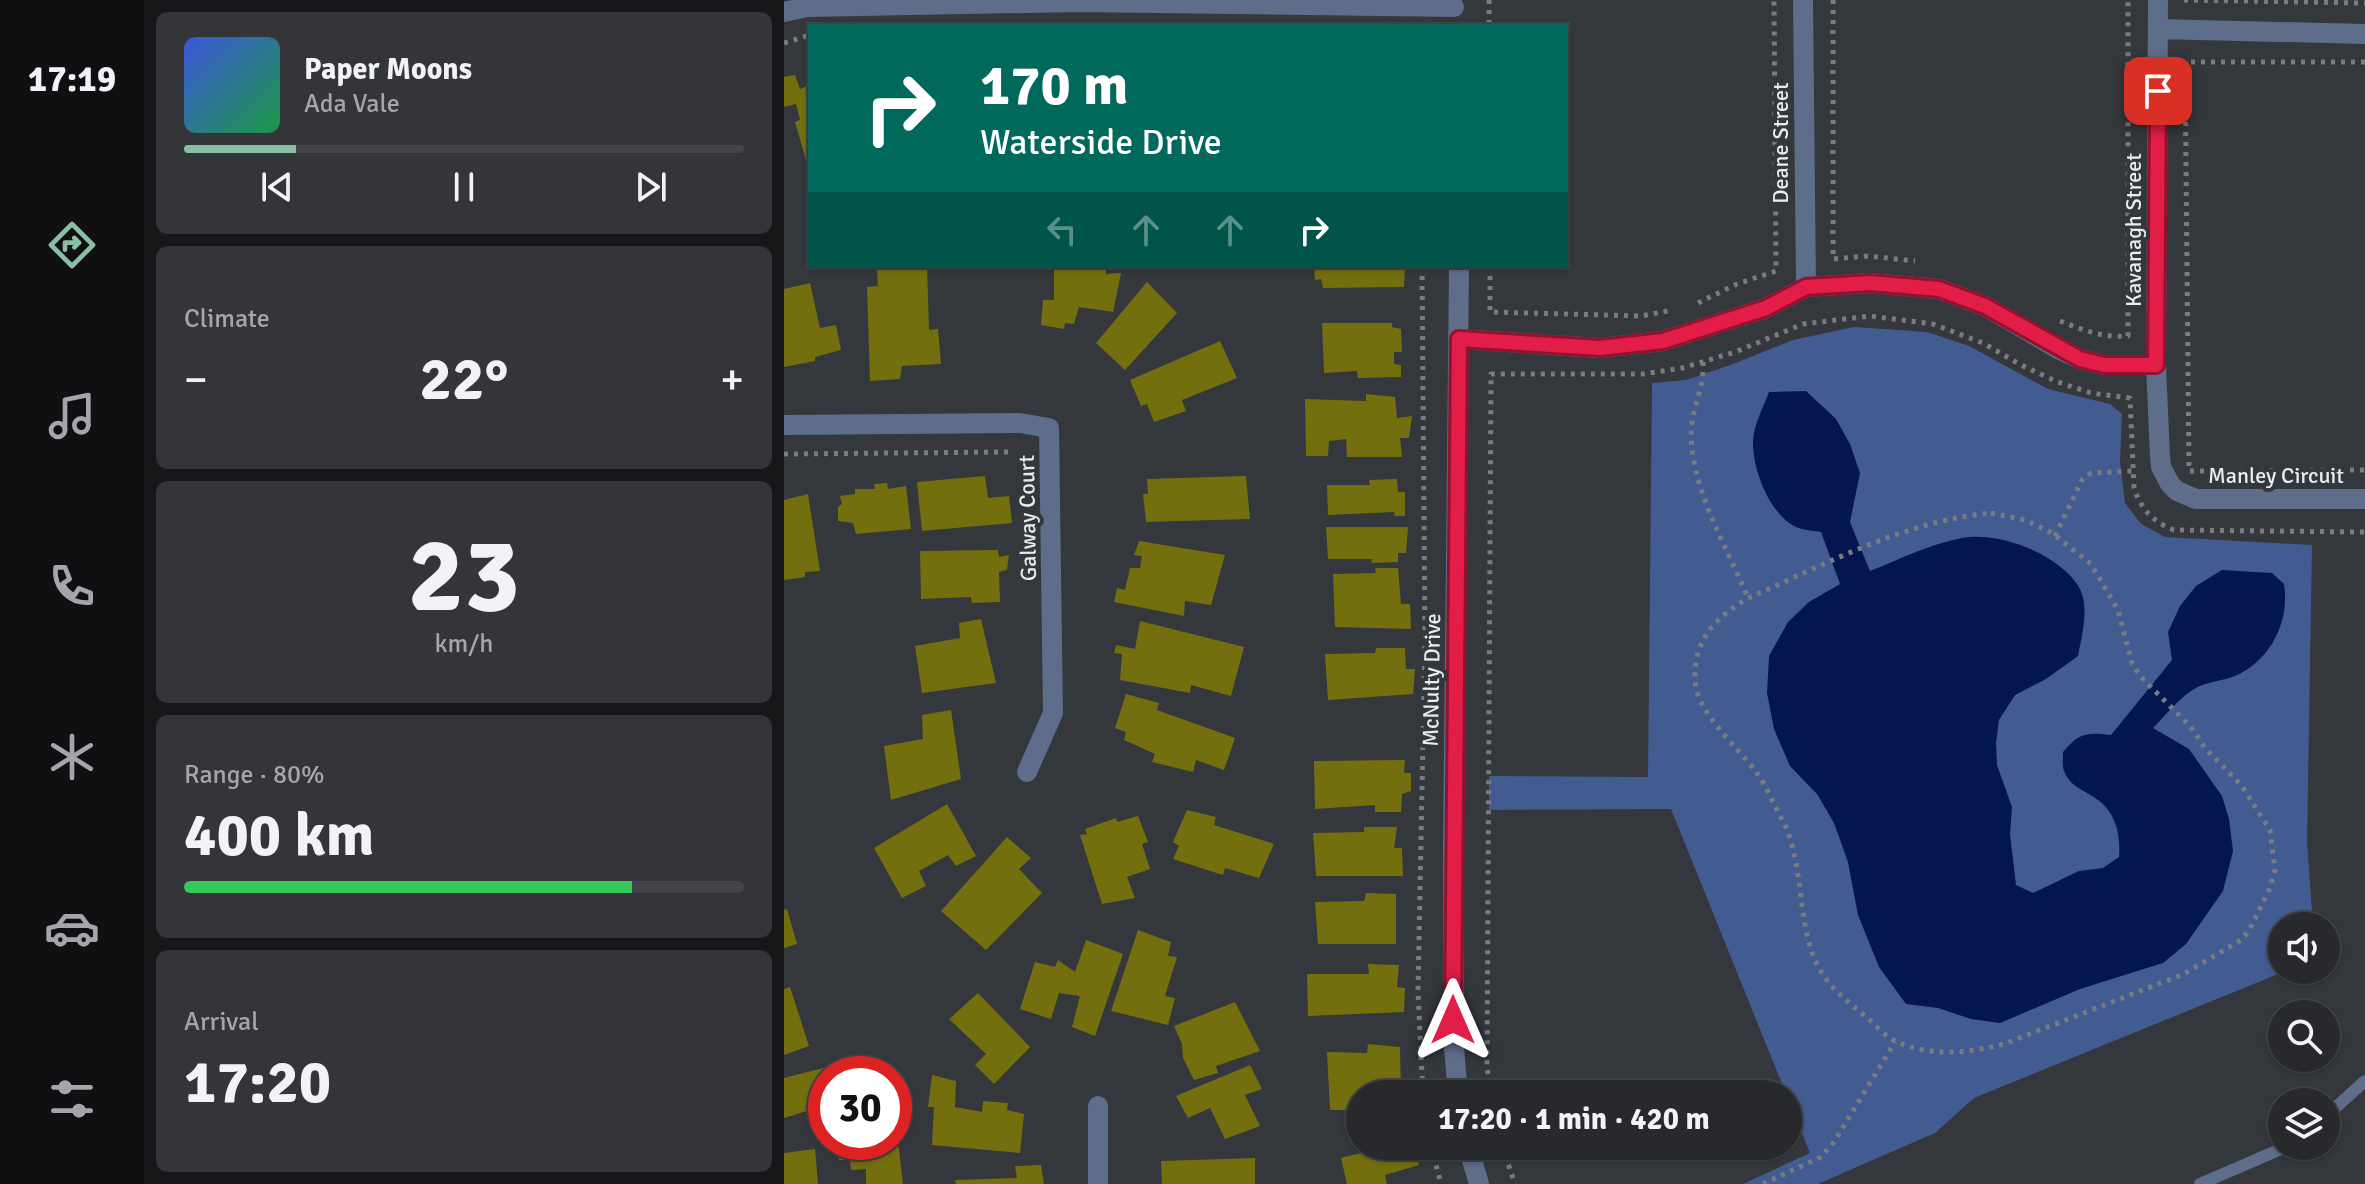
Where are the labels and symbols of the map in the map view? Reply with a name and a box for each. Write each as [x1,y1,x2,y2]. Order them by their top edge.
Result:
pin [2124,57,2192,125]
street label: Deane Street [1767,82,1794,204]
street label: Kavanagh Street [2120,153,2147,307]
street label: Galway Court [1013,454,1042,581]
street label: Manley Circuit [2208,462,2344,489]
street label: McNulty Drive [1417,613,1446,747]
position arrow [1411,978,1495,1062]
speed limit sign: 30 [808,1056,912,1160]

